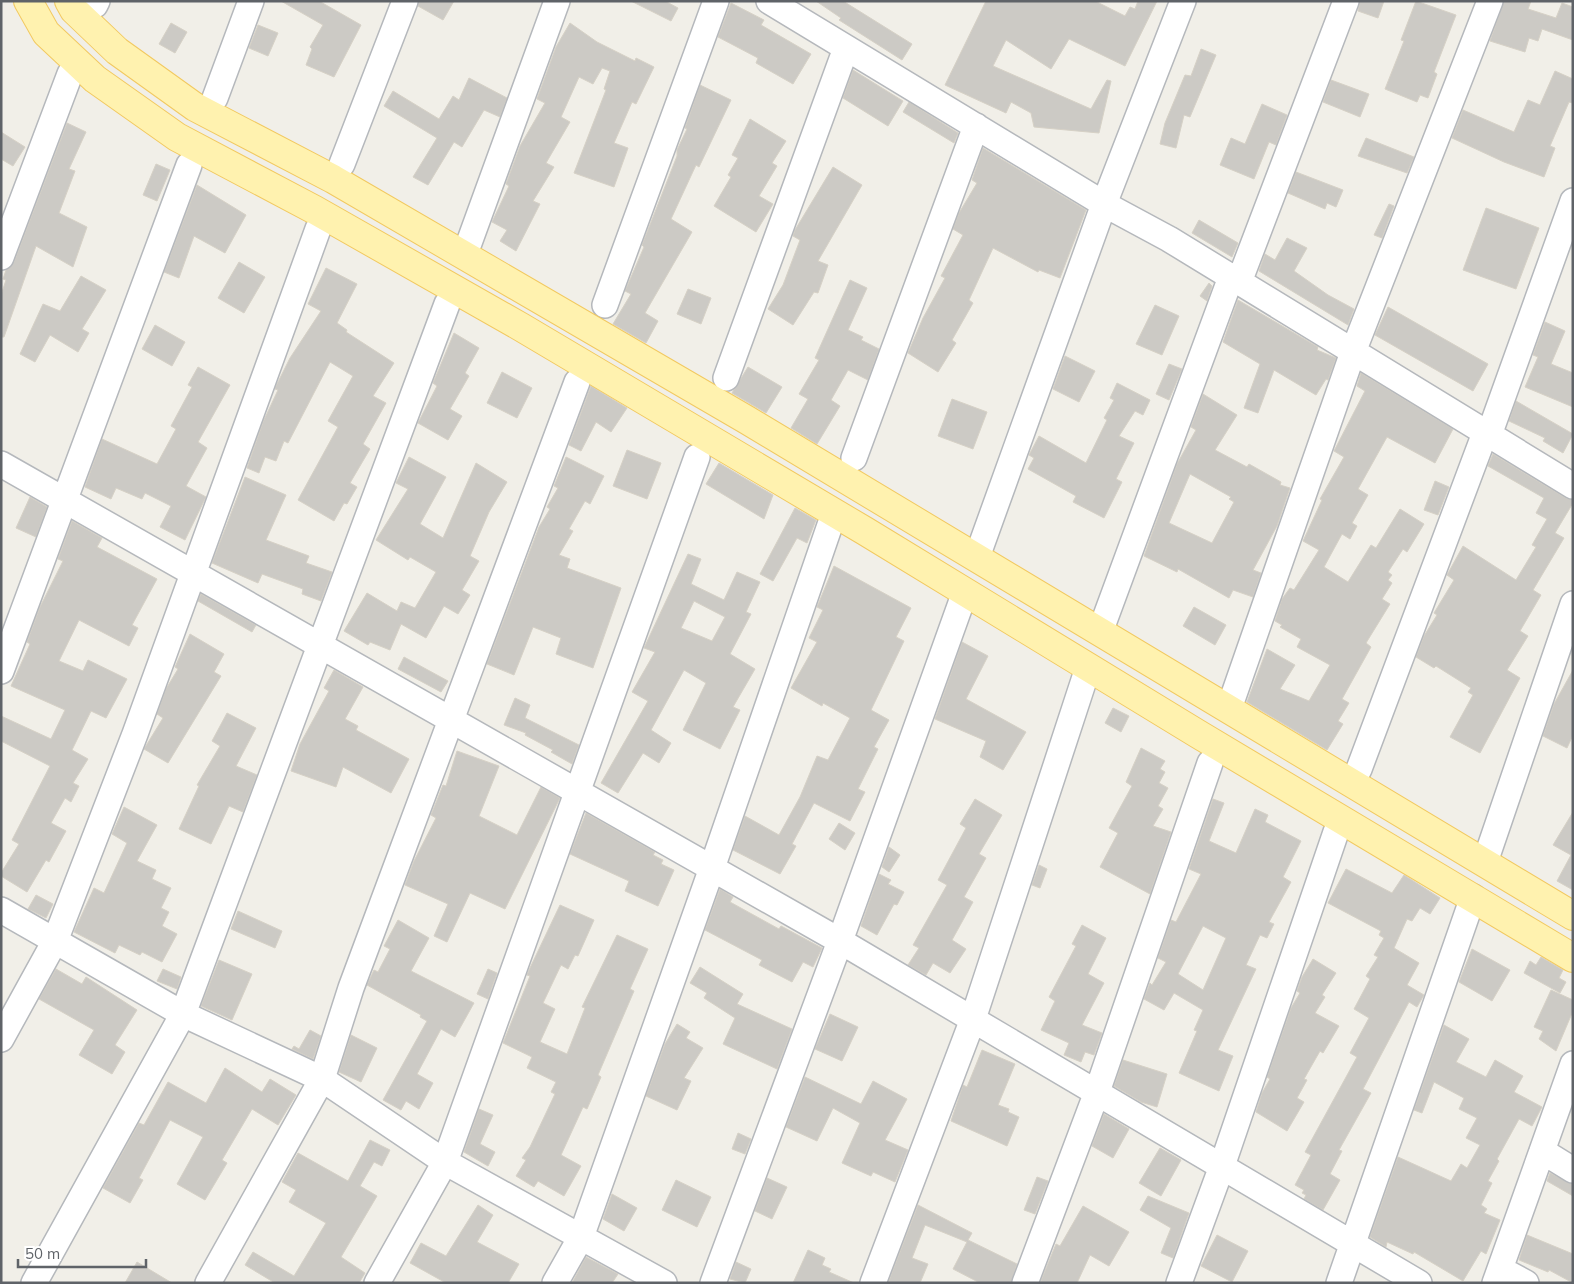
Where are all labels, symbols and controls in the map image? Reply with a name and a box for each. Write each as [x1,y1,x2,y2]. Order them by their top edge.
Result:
scale bar [18,1236,145,1268]
text: 50 m [25,1244,60,1263]

